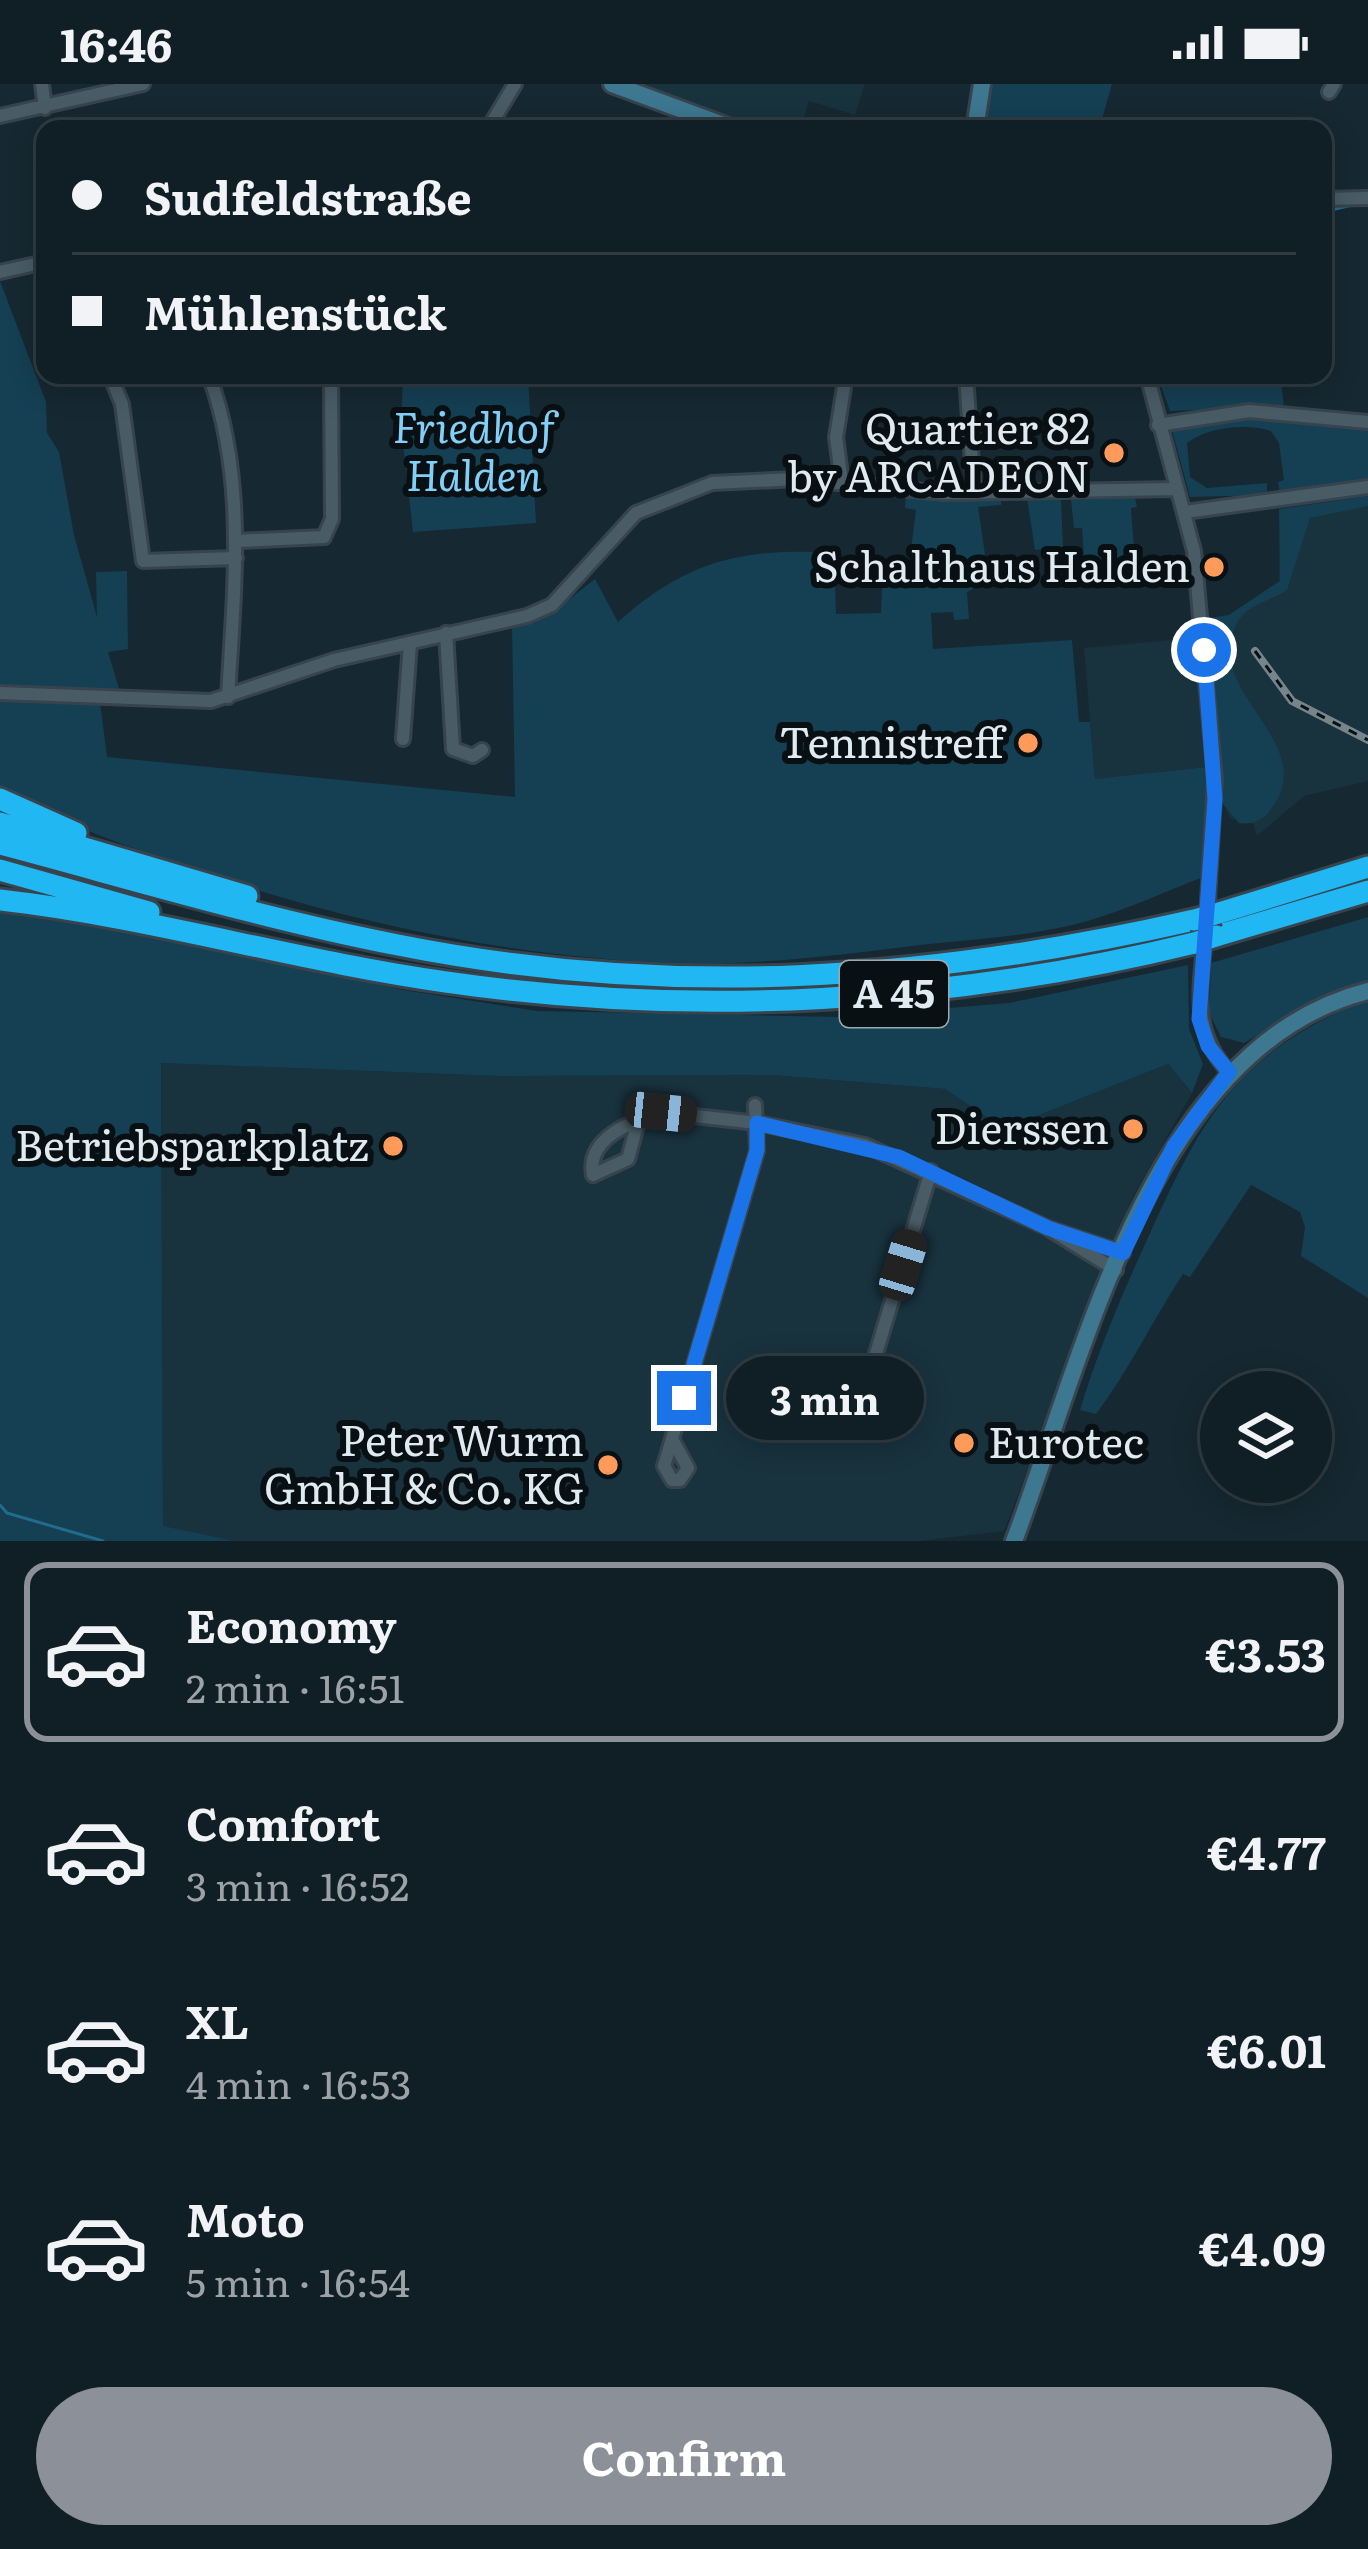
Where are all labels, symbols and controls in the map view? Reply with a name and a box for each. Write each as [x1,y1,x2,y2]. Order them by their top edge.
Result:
text: 16:46 [60,9,172,76]
text: Sudfeldstraße [144,162,472,229]
text: Mühlenstück [144,277,447,344]
park label: Friedhof Halden [393,394,559,504]
place label: Quartier 82 by ARCADEON [787,395,1090,505]
marker: Quartier 82 by ARCADEON [1101,440,1127,466]
place label: Schalthaus Halden [814,533,1190,595]
marker: Schalthaus Halden [1201,554,1227,580]
route start [1177,623,1231,677]
place label: Tennistreff [779,709,1007,771]
marker: Tennistreff [1015,730,1041,756]
road number: A 45 [840,961,948,1027]
car [623,1090,699,1134]
place label: Dierssen [934,1095,1109,1157]
place label: Betriebsparkplatz [15,1112,369,1174]
marker: Dierssen [1120,1116,1146,1142]
marker: Betriebsparkplatz [380,1133,406,1159]
car [875,1225,931,1305]
callout: 3 min [726,1356,924,1440]
text: 3 min [770,1369,880,1427]
route end [657,1371,711,1425]
map controls [1200,1371,1332,1503]
button: layers [1200,1371,1332,1503]
place label: Peter Wurm GmbH & Co. KG [264,1407,584,1517]
place label: Eurotec [988,1409,1144,1471]
marker: Eurotec [951,1430,977,1456]
marker: Peter Wurm GmbH & Co. KG [595,1452,621,1478]
text: Economy [186,1590,397,1657]
icon: car [42,1598,150,1706]
text: €3.53 [1206,1619,1326,1686]
text: 2 min · 16:51 [186,1657,404,1715]
text: Comfort [186,1788,380,1855]
icon: car [42,1796,150,1904]
text: €4.77 [1207,1817,1326,1884]
text: 3 min · 16:52 [186,1855,409,1913]
text: XL [186,1986,249,2053]
icon: car [42,1994,150,2102]
text: €6.01 [1207,2015,1326,2082]
text: 4 min · 16:53 [186,2053,411,2111]
text: Moto [186,2184,305,2251]
icon: car [42,2192,150,2300]
text: €4.09 [1199,2213,1326,2280]
text: 5 min · 16:54 [186,2251,410,2309]
button: Confirm [36,2387,1332,2525]

